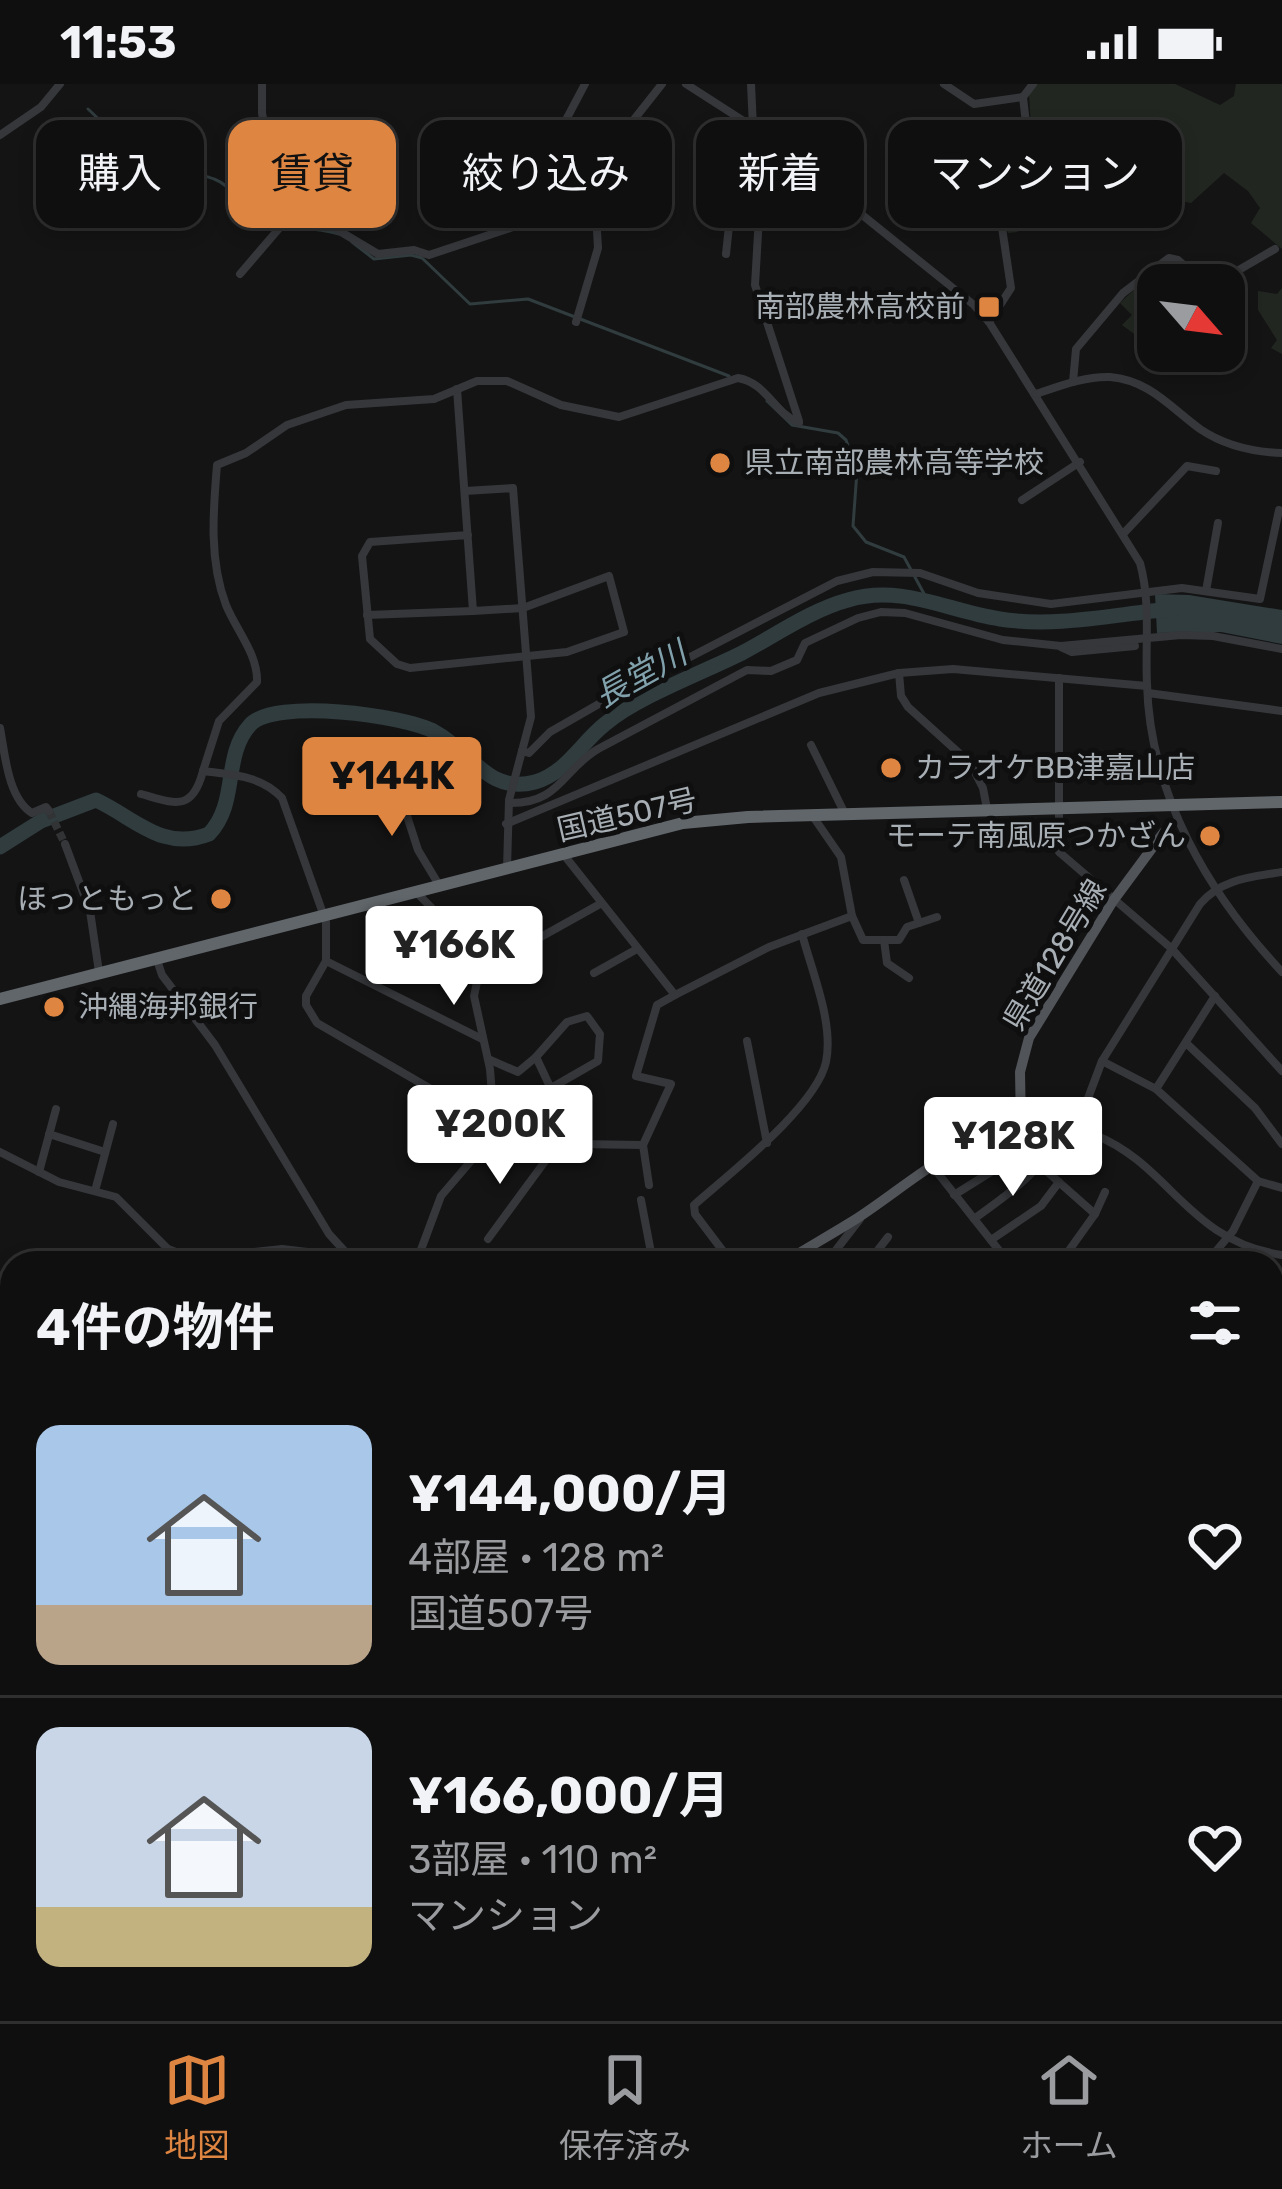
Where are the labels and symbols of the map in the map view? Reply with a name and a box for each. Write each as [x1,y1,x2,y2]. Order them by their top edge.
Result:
north arrow [1137,264,1245,372]
place label: 南部農林高校前 [755,289,965,325]
marker: 南部農林高校前 [976,294,1002,320]
place label: 県立南部農林高等学校 [744,445,1044,481]
marker: 県立南部農林高等学校 [707,450,733,476]
water label: 長堂川 [587,632,696,715]
pin: ¥144K [308,737,476,839]
place label: カラオケBB津嘉山店 [915,750,1195,786]
marker: カラオケBB津嘉山店 [878,755,904,781]
street label: 国道507号 [554,781,700,849]
place label: モーテ南風原つかざん [886,818,1186,854]
marker: モーテ南風原つかざん [1197,823,1223,849]
street label: 県道128号線 [996,873,1114,1037]
place label: ほっともっと [17,881,197,917]
marker: ほっともっと [208,886,234,912]
pin: ¥166K [370,906,538,1008]
place label: 沖縄海邦銀行 [78,989,258,1025]
marker: 沖縄海邦銀行 [41,994,67,1020]
pin: ¥200K [416,1085,584,1187]
pin: ¥128K [929,1097,1097,1199]

